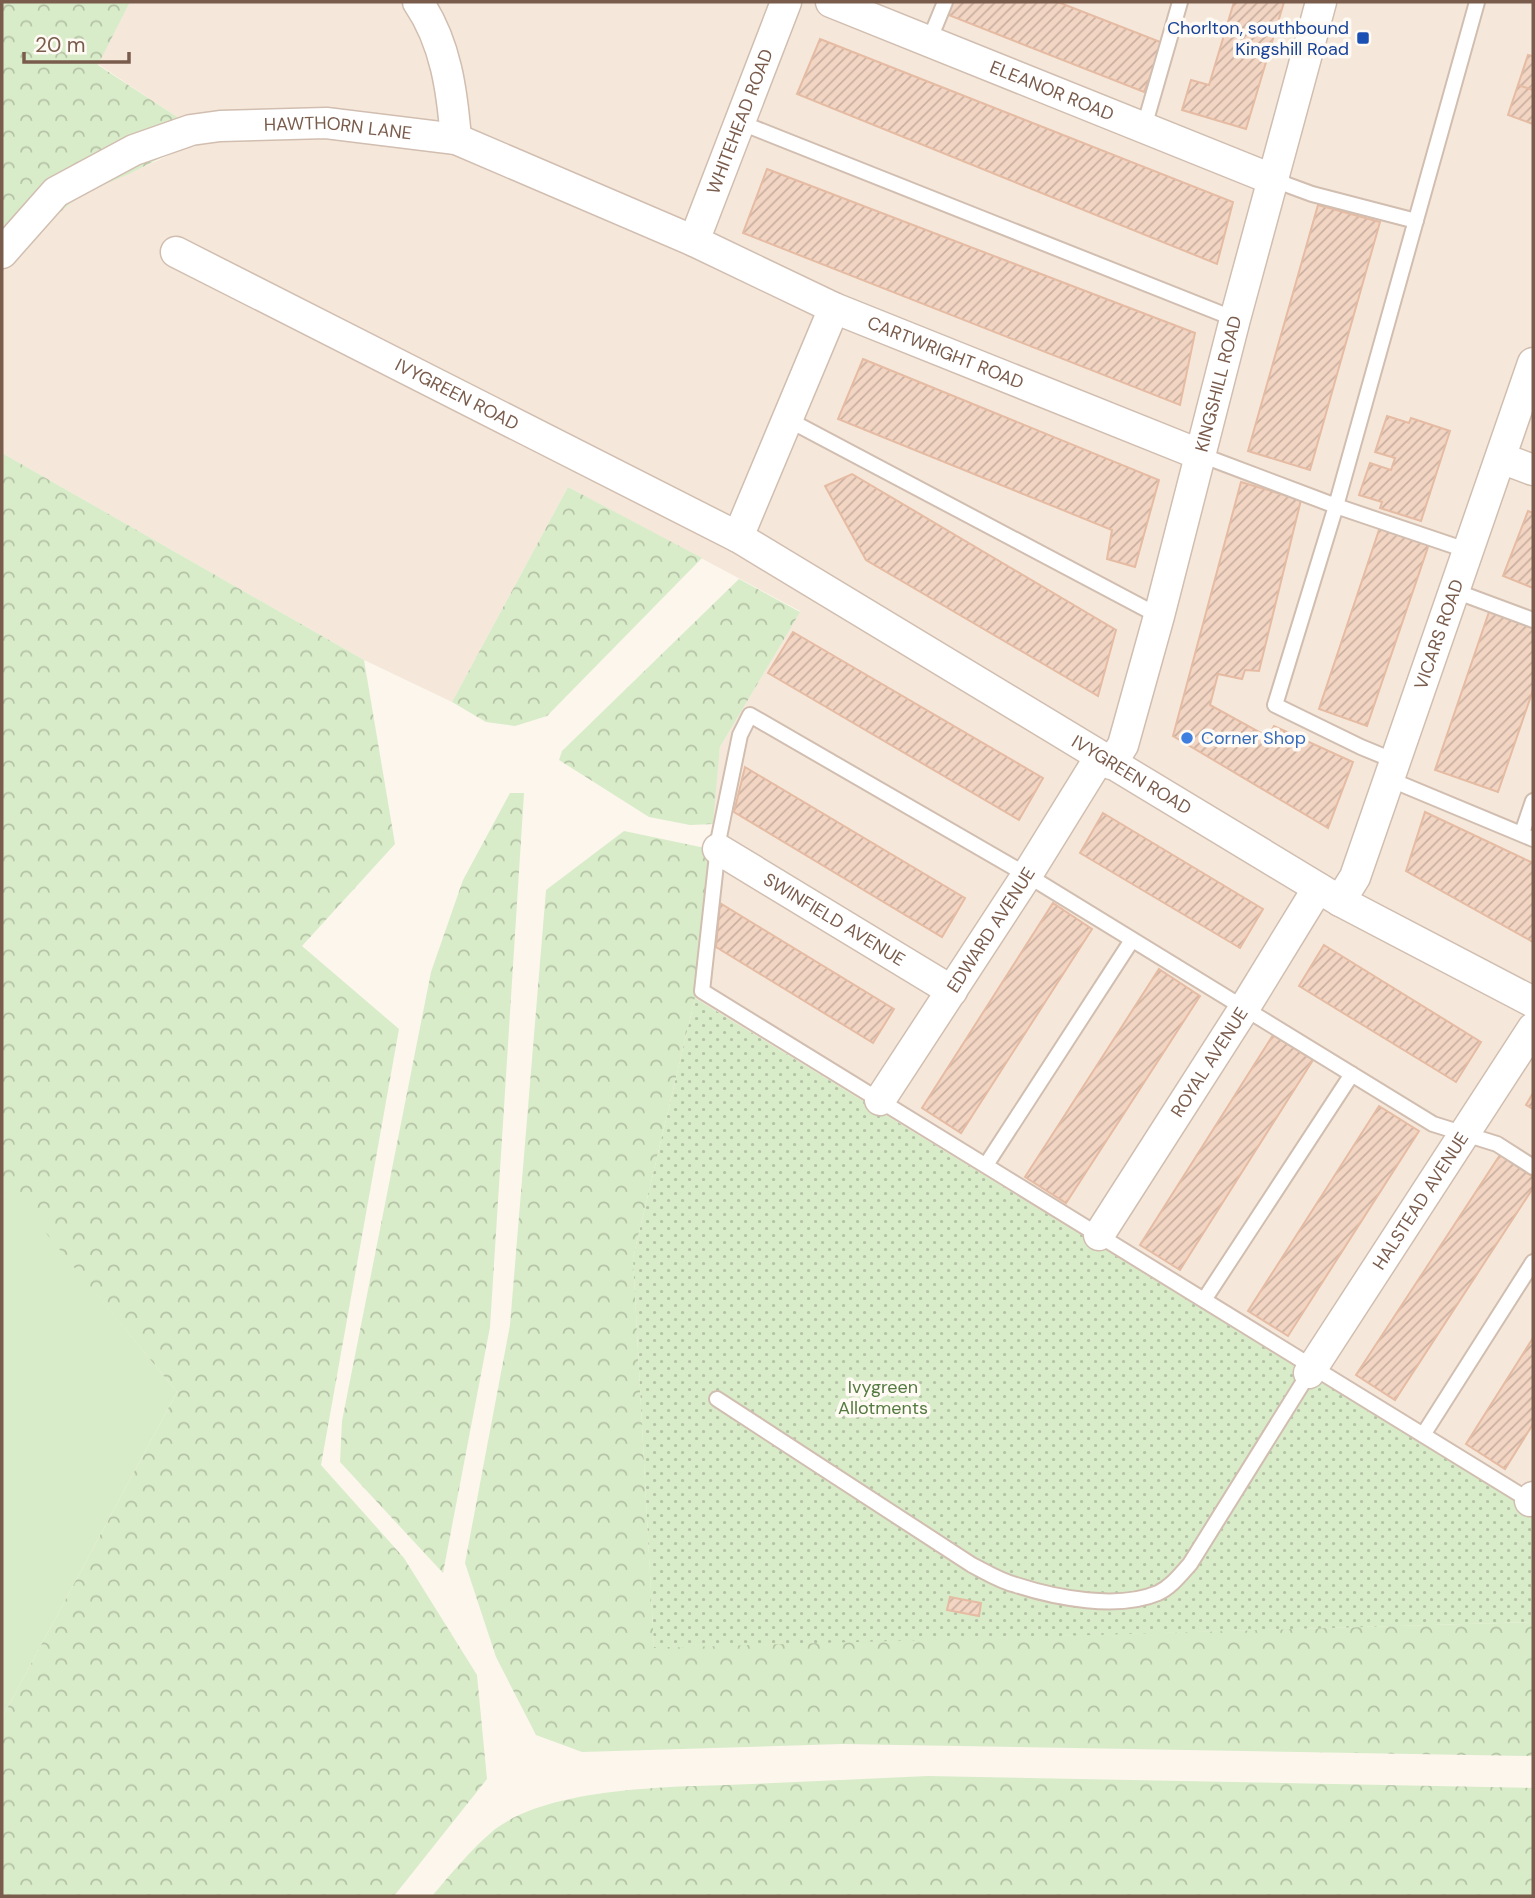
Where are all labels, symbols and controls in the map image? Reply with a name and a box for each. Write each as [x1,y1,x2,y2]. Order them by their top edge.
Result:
place label: Chorlton, southbound Kingshill Road [1167,16,1349,61]
scale bar [24,21,130,65]
marker: Chorlton, southbound Kingshill Road [1355,30,1371,46]
text: 20 m [35,31,86,59]
street label: WHITEHEAD ROAD [701,45,779,198]
street label: ELEANOR ROAD [986,55,1117,126]
street label: HAWTHORN LANE [264,111,413,145]
street label: CARTWRIGHT ROAD [864,311,1027,395]
street label: KINGSHILL ROAD [1189,313,1247,455]
street label: IVYGREEN ROAD [391,353,523,436]
street label: VICARS ROAD [1409,576,1469,693]
place label: Corner Shop [1201,726,1306,750]
street label: IVYGREEN ROAD [1067,730,1196,820]
marker: Corner Shop [1179,730,1195,746]
street label: EDWARD AVENUE [941,863,1041,997]
street label: SWINFIELD AVENUE [759,867,910,972]
street label: ROYAL AVENUE [1165,1003,1254,1122]
street label: HALSTEAD AVENUE [1367,1128,1474,1275]
park label: Ivygreen Allotments [838,1375,928,1420]

